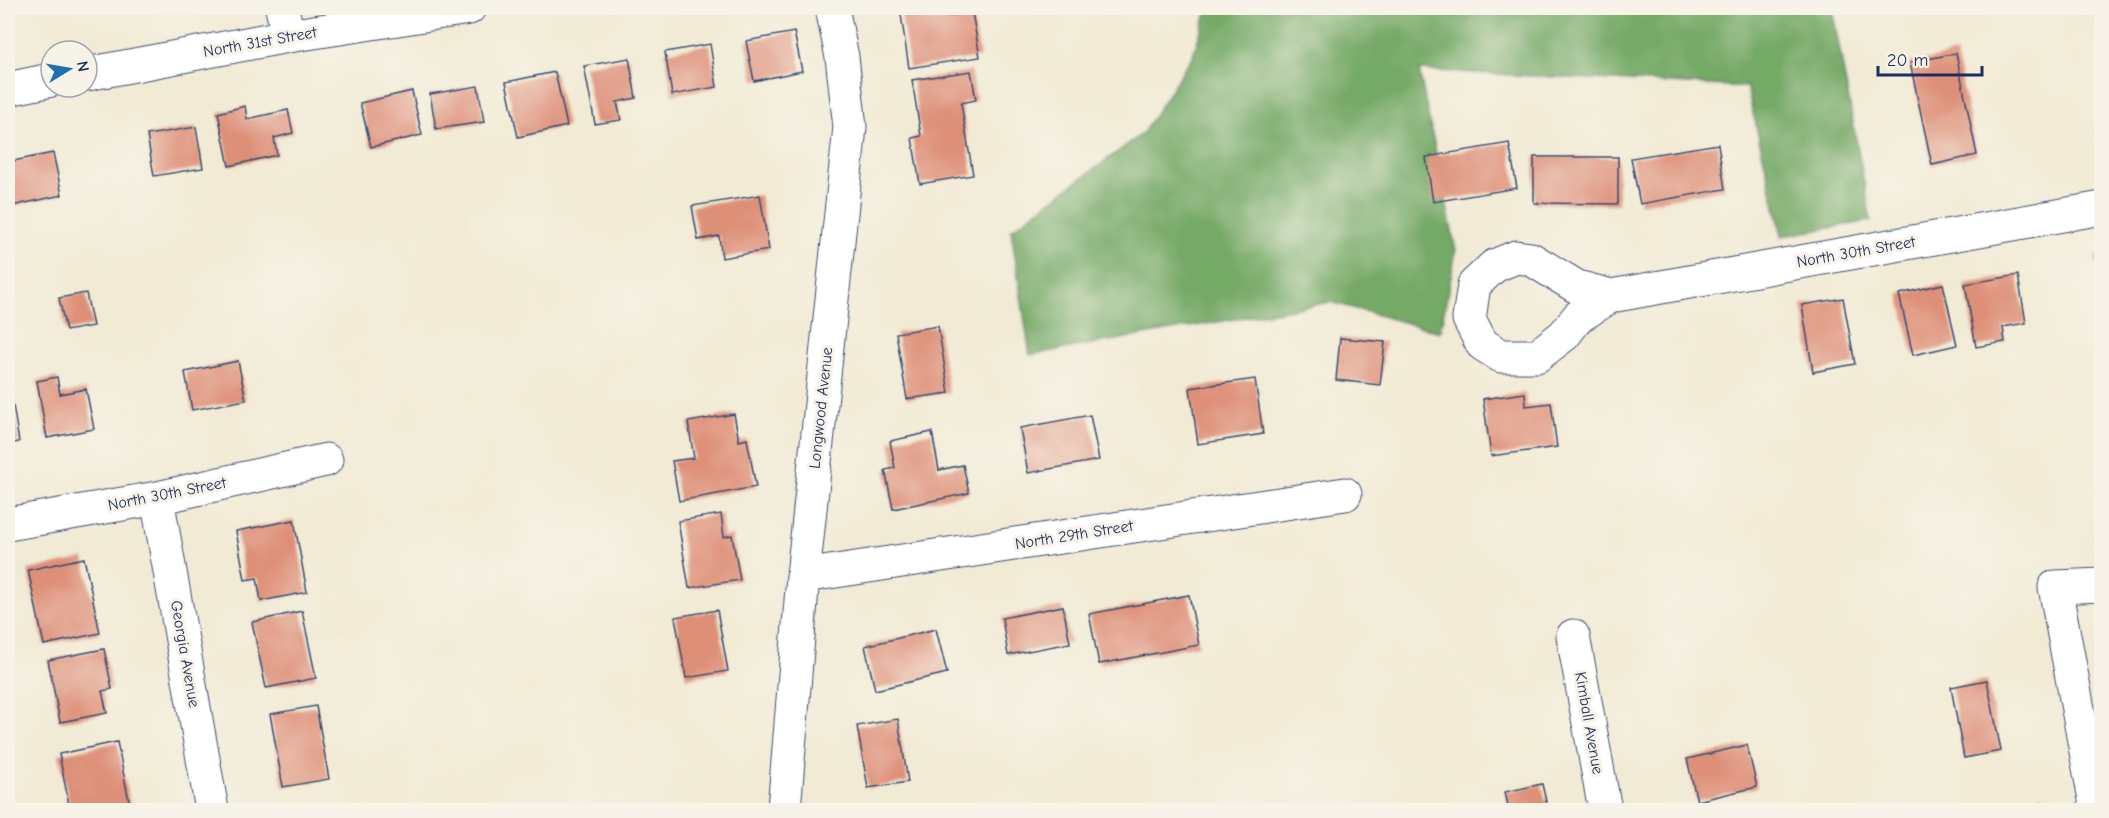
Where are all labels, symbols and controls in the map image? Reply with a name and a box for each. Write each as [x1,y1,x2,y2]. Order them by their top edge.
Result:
street label: North 31st Street [202,23,319,61]
north arrow [39,39,99,99]
scale bar [1878,39,1982,77]
text: 20 m [1887,50,1928,71]
text: N [73,59,93,73]
street label: North 30th Street [1795,233,1917,271]
street label: Longwood Avenue [806,346,836,470]
street label: North 30th Street [106,474,228,514]
street label: North 29th Street [1014,517,1135,553]
street label: Georgia Avenue [167,599,203,709]
street label: Kimball Avenue [1571,670,1607,776]

